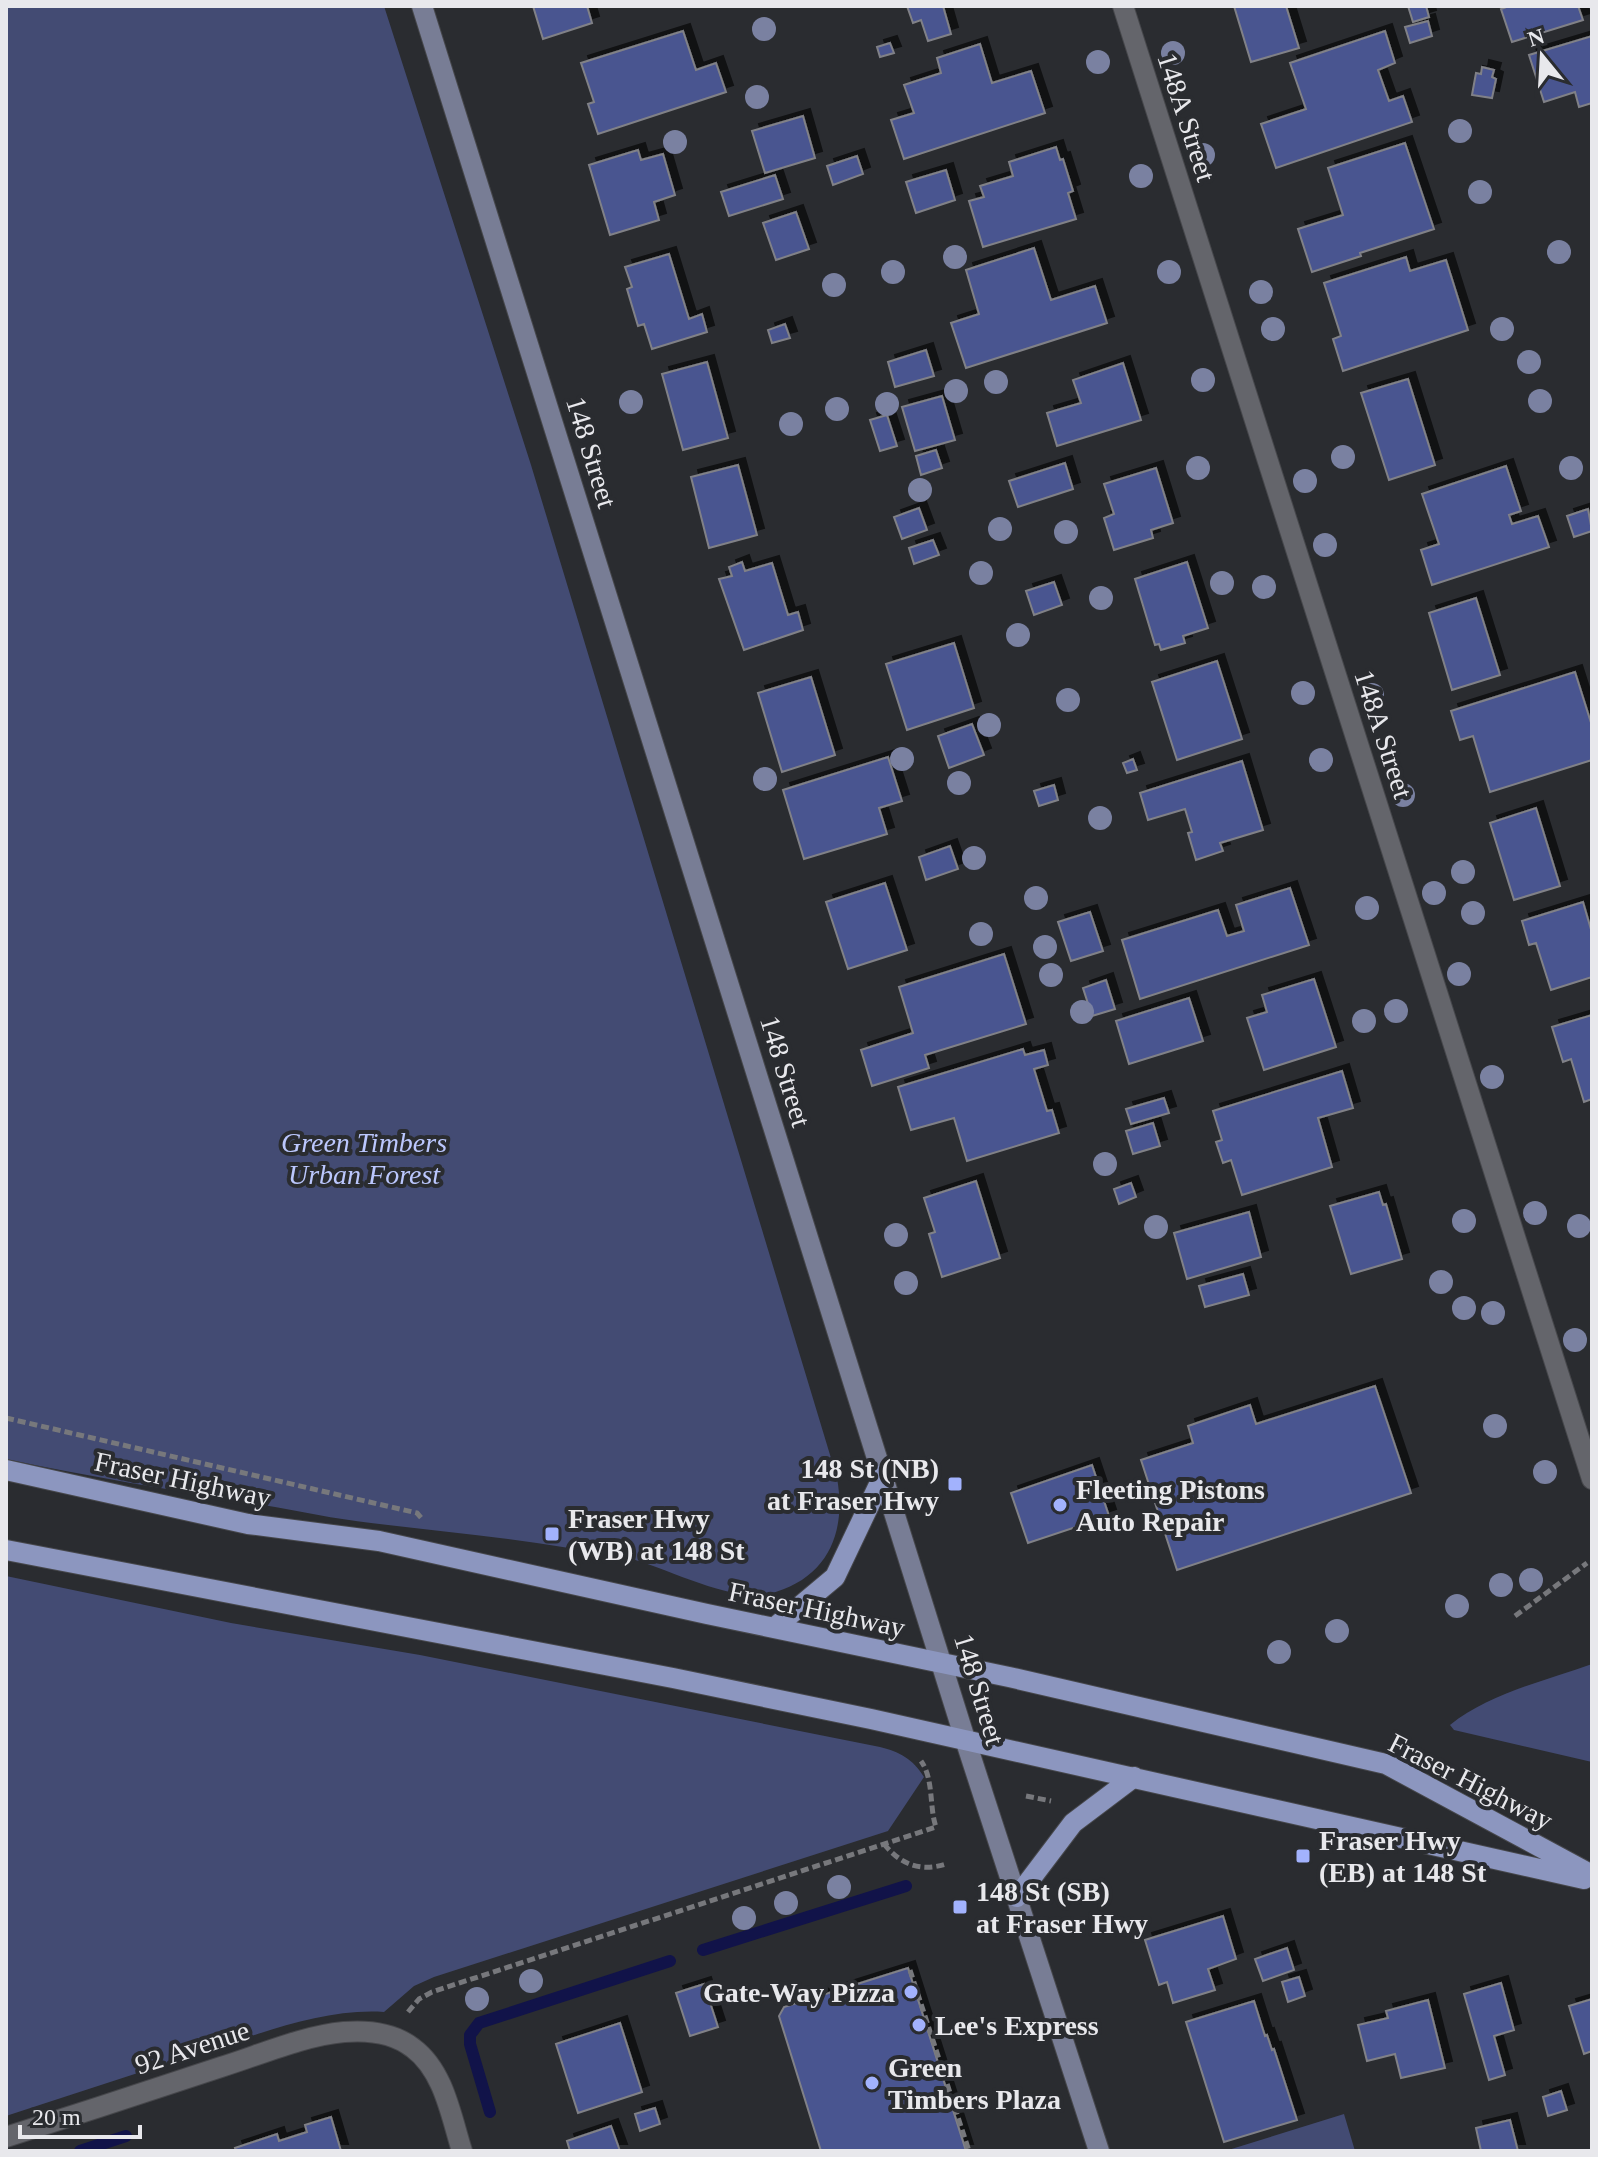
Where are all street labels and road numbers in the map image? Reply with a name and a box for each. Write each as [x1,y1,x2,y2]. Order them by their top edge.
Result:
street label: 148A Street [1151,49,1222,185]
street label: 148 Street [560,393,623,512]
street label: 148A Street [1348,666,1419,802]
street label: 148 Street [754,1012,817,1131]
street label: Fraser Highway [92,1446,274,1513]
street label: Fraser Highway [726,1576,908,1643]
street label: 148 Street [948,1630,1011,1749]
street label: Fraser Highway [1384,1727,1558,1836]
street label: 92 Avenue [131,2014,253,2081]

